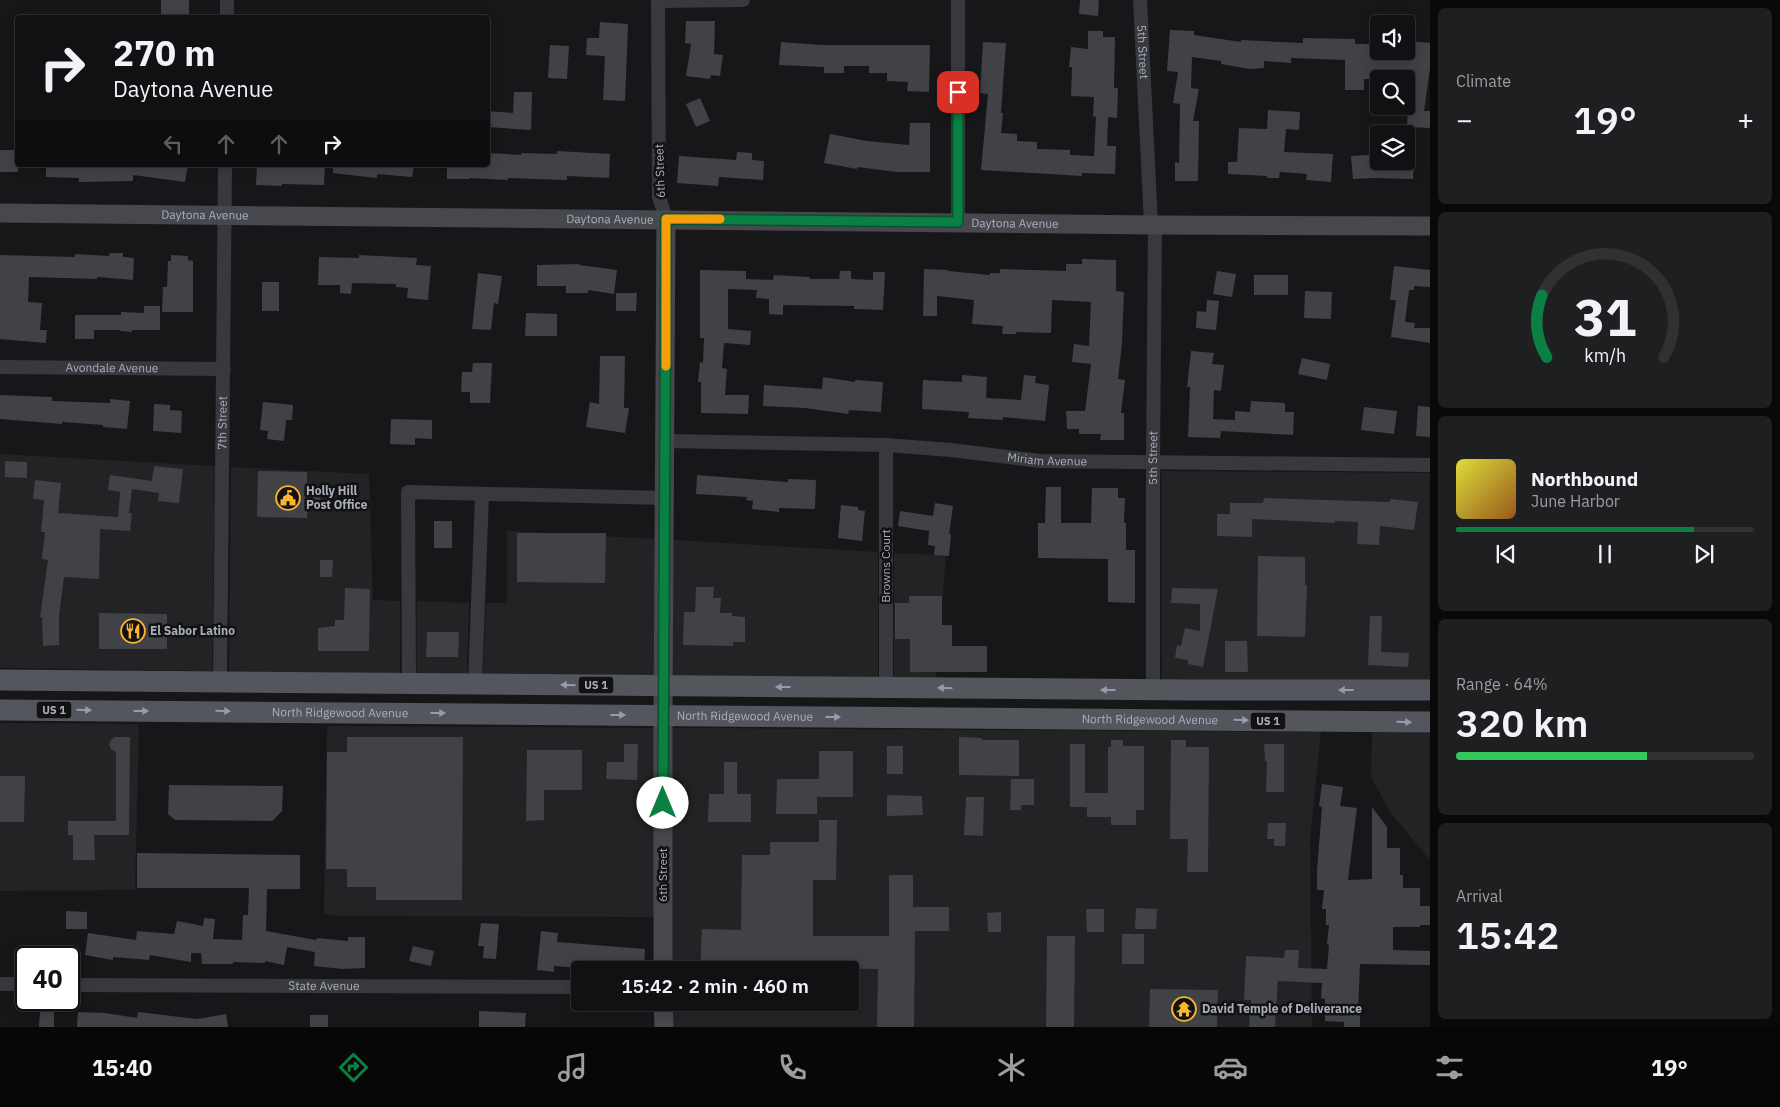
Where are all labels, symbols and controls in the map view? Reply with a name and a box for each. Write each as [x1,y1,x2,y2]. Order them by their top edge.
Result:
map controls [1370,15,1415,170]
button: sound [1370,15,1415,60]
street label: 5th Street [1134,25,1152,79]
text: 270 m [113,30,216,76]
icon: right [30,35,95,100]
button: search [1370,70,1415,115]
pin [937,71,979,113]
text: Climate [1456,71,1511,91]
text: Daytona Avenue [113,74,273,103]
icon: arrive [944,78,972,106]
text: 19° [1573,95,1637,144]
text: − [1456,101,1473,138]
text: + [1737,101,1754,138]
button: layers [1370,125,1415,170]
icon: left [159,130,187,158]
icon: ahead [212,130,240,158]
icon: ahead [265,130,293,158]
icon: right [318,130,346,158]
street label: 6th Street [651,144,668,198]
street label: Daytona Avenue [161,207,249,223]
street label: Daytona Avenue [566,211,654,227]
street label: Daytona Avenue [971,215,1059,231]
text: 31 [1574,283,1636,350]
text: km/h [1584,344,1626,367]
street label: Avondale Avenue [65,360,159,375]
street label: 7th Street [214,396,230,450]
street label: 5th Street [1145,431,1160,485]
street label: Miriam Avenue [1006,449,1088,468]
text: Northbound [1531,467,1638,491]
place label: Holly Hill Post Office [306,483,368,512]
public building icon: Holly Hill Post Office [275,485,301,511]
text: June Harbor [1531,491,1620,511]
street label: Browns Court [878,529,893,603]
icon: previous [1492,540,1520,568]
icon: pause [1591,540,1619,568]
icon: next [1690,540,1718,568]
restaurant icon: El Sabor Latino [120,618,146,644]
place label: El Sabor Latino [150,623,235,638]
text: Range · 64% [1456,674,1548,694]
road number: US 1 [578,676,614,694]
one-way arrow [560,680,576,688]
one-way arrow [775,682,791,690]
one-way arrow [937,684,953,692]
one-way arrow [1100,686,1116,694]
one-way arrow [1338,686,1354,694]
text: 320 km [1456,698,1588,747]
road number: US 1 [36,702,72,718]
street label: North Ridgewood Avenue [272,704,409,720]
one-way arrow [76,706,92,714]
one-way arrow [134,707,150,715]
one-way arrow [215,708,231,716]
street label: North Ridgewood Avenue [677,708,814,724]
one-way arrow [430,709,446,717]
one-way arrow [610,711,626,719]
street label: North Ridgewood Avenue [1082,711,1219,727]
road number: US 1 [1250,712,1286,729]
one-way arrow [825,713,841,721]
one-way arrow [1234,716,1250,724]
one-way arrow [1396,718,1412,726]
position arrow [636,776,688,828]
street label: 6th Street [655,848,670,902]
text: Arrival [1456,886,1503,906]
text: 15:42 [1456,910,1559,959]
speed limit sign: 40 [15,946,80,1011]
text: 15:42 · 2 min · 460 m [621,974,809,998]
street label: State Avenue [288,978,360,993]
temple icon: David Temple of Deliverance [1171,996,1197,1022]
place label: David Temple of Deliverance [1202,1001,1362,1016]
icon: directions [336,1050,371,1085]
icon: music [555,1050,590,1085]
icon: phone [775,1050,810,1085]
icon: climate [994,1050,1029,1085]
icon: car [1213,1050,1248,1085]
icon: filters [1432,1050,1467,1085]
text: 15:40 [92,1053,152,1082]
text: 19° [1651,1053,1688,1082]

